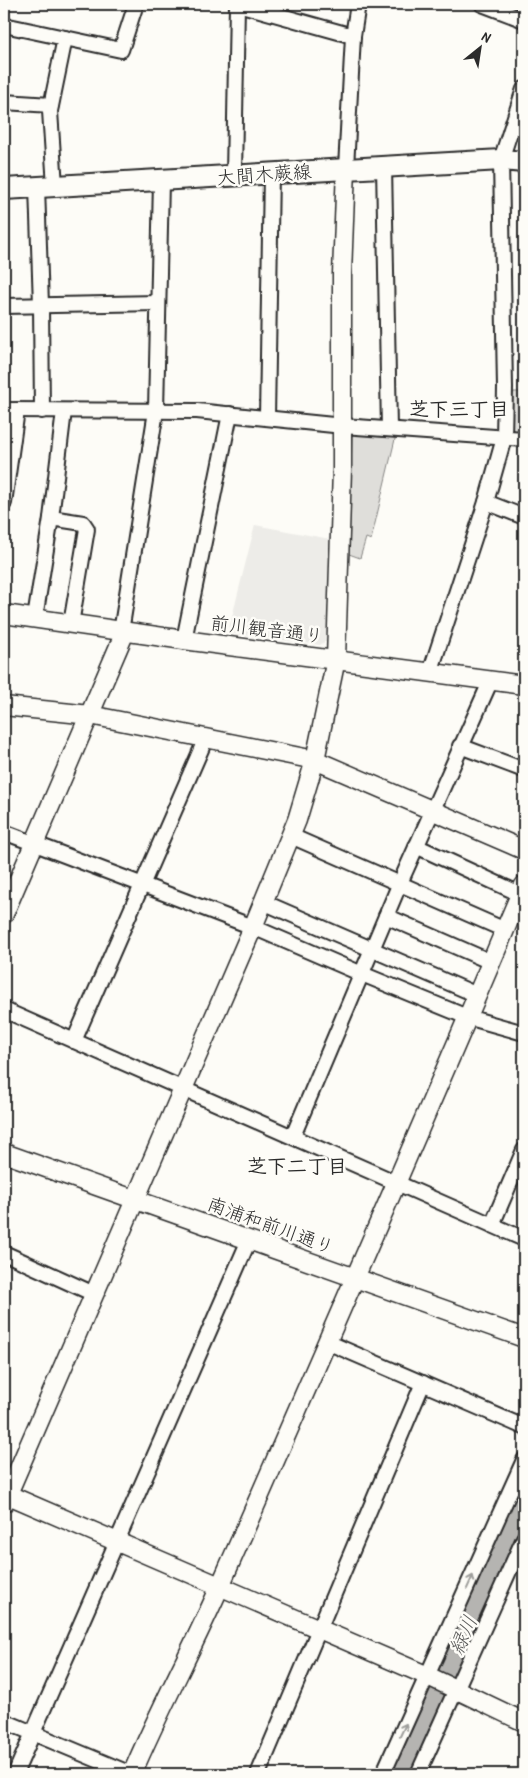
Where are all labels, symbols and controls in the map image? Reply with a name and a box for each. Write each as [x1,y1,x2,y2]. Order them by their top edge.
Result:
north arrow [456,22,506,72]
text: N [479,26,495,47]
street label: 大間木蕨線 [216,158,312,190]
district label: 芝下三丁目 [409,395,509,422]
street label: 前川観音通り [209,609,325,649]
district label: 芝下二丁目 [247,1152,347,1179]
street label: 南浦和前川通り [204,1190,338,1260]
one-way arrow [466,1575,476,1590]
water label: 緑川 [442,1611,483,1659]
one-way arrow [399,1723,409,1738]

